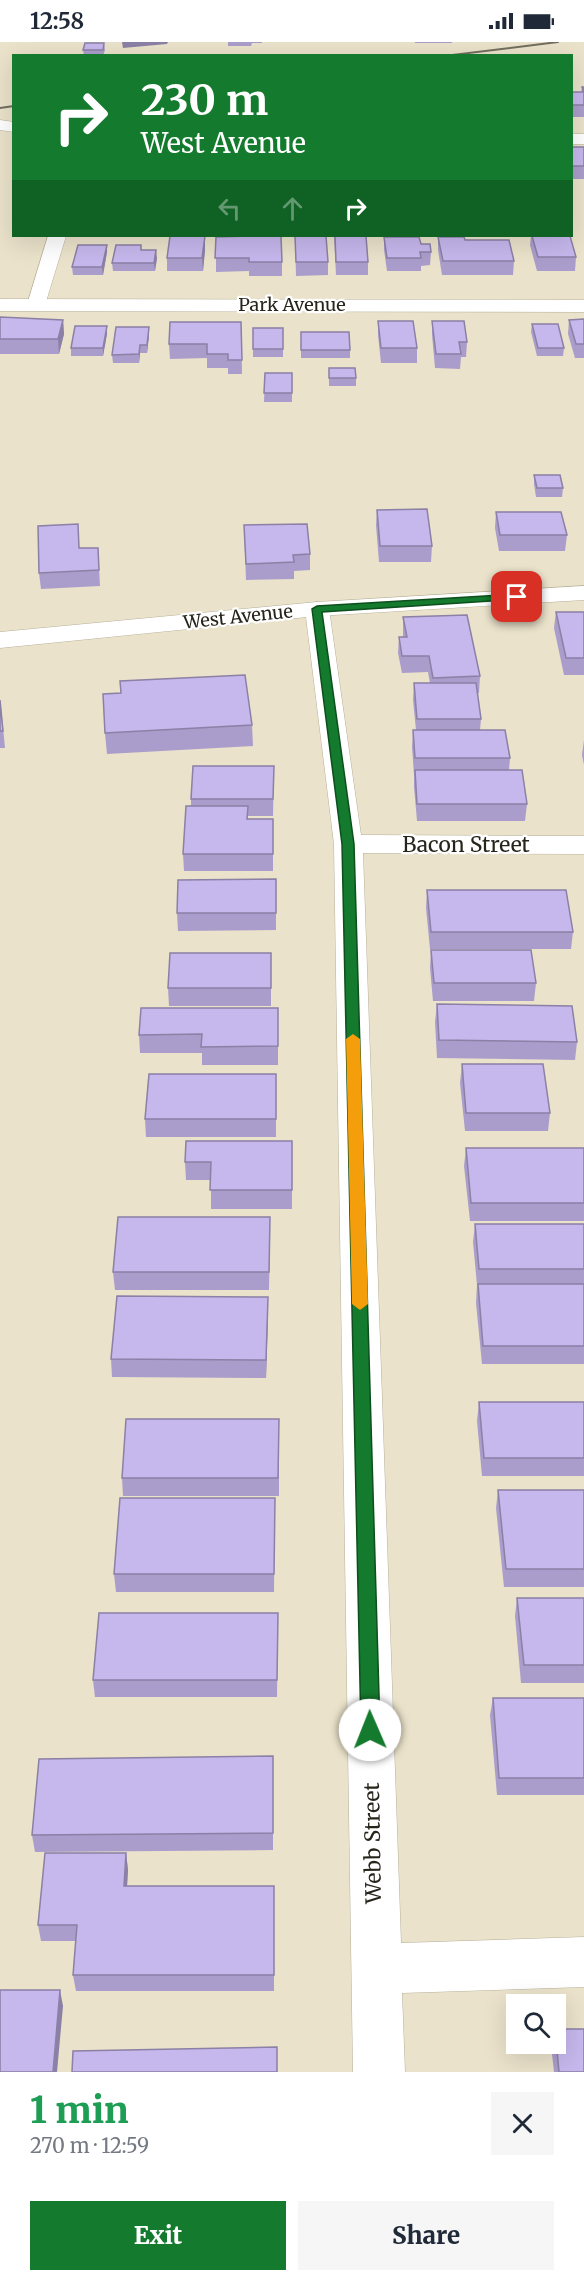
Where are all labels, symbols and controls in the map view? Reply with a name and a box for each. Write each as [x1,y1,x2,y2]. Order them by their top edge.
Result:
text: 12:58 [30,7,84,35]
text: 230 m [141,74,268,126]
icon: right [42,78,120,156]
text: West Avenue [141,126,306,160]
icon: left [213,192,246,225]
icon: ahead [276,192,309,225]
icon: right [339,192,372,225]
street label: Park Avenue [238,293,346,316]
pin [491,571,542,622]
icon: arrive [500,580,533,613]
street label: West Avenue [181,599,294,634]
street label: Bacon Street [402,831,530,858]
position arrow [338,1698,402,1762]
street label: Webb Street [358,1782,387,1905]
map controls [506,1994,566,2054]
button: search [506,1994,566,2054]
text: 1 min [30,2088,129,2133]
button: close [491,2092,554,2155]
text: 270 m · 12:59 [30,2133,149,2158]
button: Exit [30,2201,286,2270]
button: Share [298,2201,554,2270]

